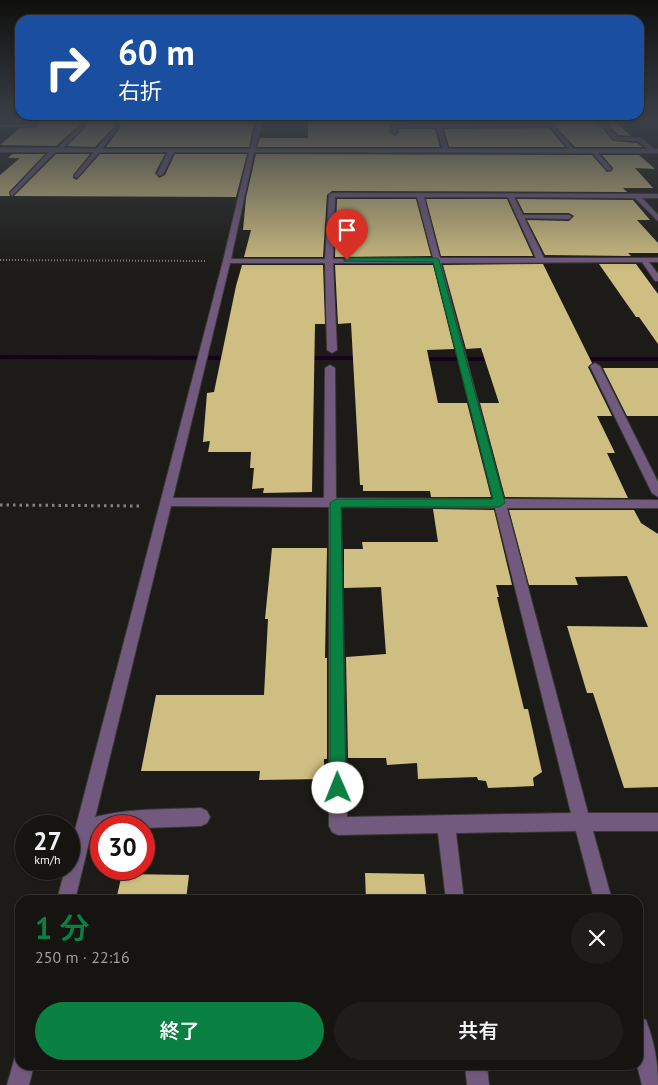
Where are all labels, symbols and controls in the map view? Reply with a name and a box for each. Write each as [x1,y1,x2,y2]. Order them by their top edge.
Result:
text: 60 m [118,29,195,75]
icon: right [35,35,100,100]
text: 右折 [118,77,162,105]
pin [326,209,368,260]
icon: arrive [333,216,361,244]
position arrow [311,761,363,813]
speed limit sign: 30 [90,815,155,880]
text: 27 [33,825,62,857]
text: km/h [34,852,61,867]
text: 1 分 [35,908,90,947]
button: close [571,912,623,964]
text: 250 m · 22:16 [35,947,130,967]
button: 終了 [35,1002,324,1060]
button: 共有 [334,1002,623,1060]

